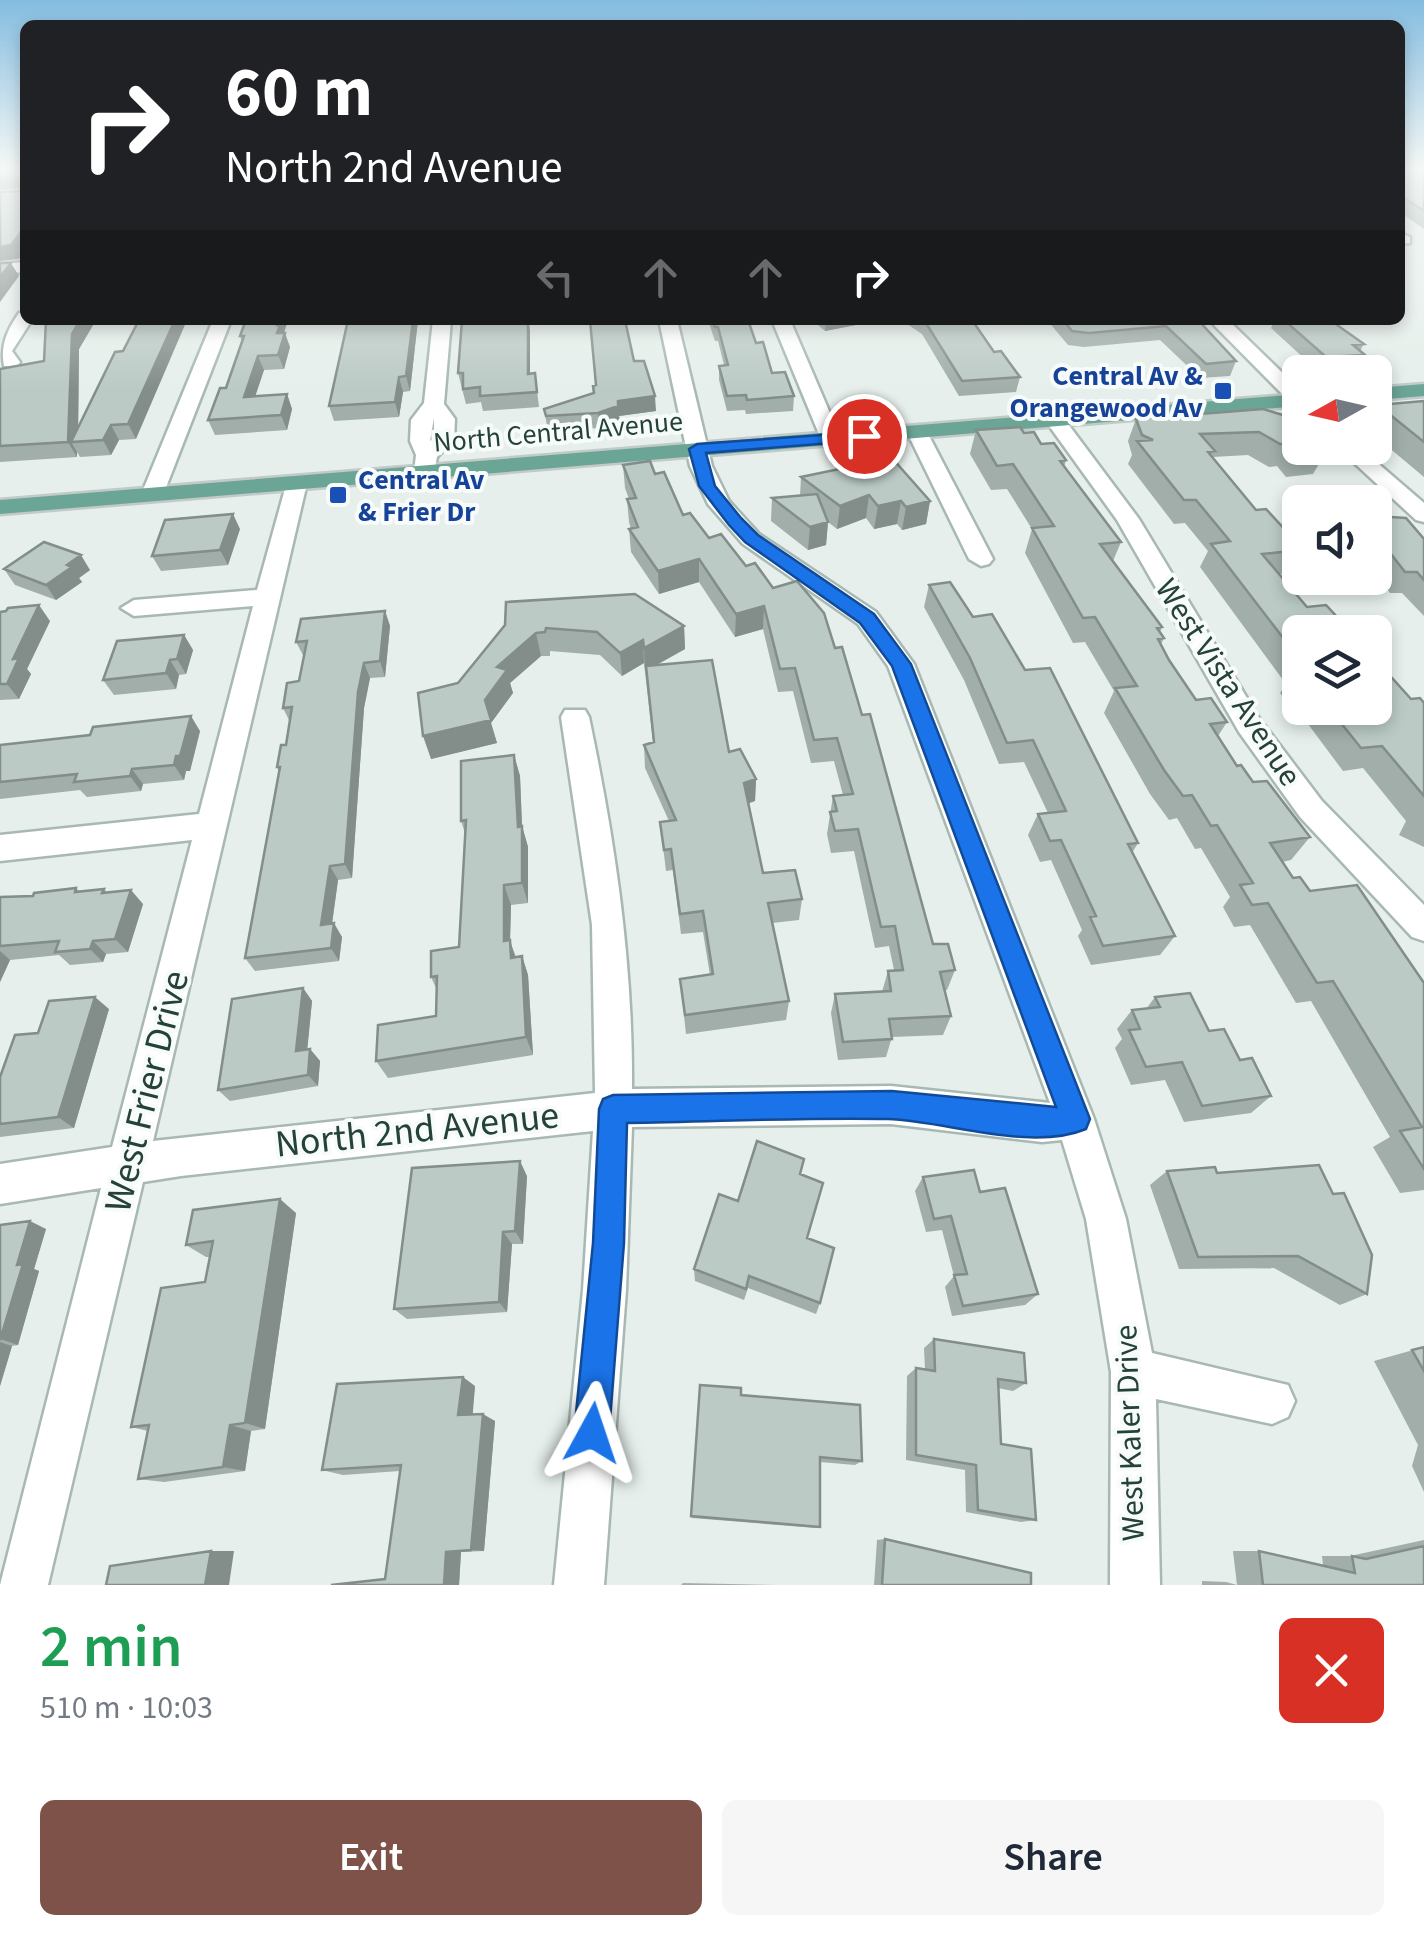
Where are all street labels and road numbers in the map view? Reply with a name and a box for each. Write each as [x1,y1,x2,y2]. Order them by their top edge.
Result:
street label: North Central Avenue [432,401,684,463]
street label: West Vista Avenue [1144,570,1313,795]
street label: West Frier Drive [91,965,203,1218]
street label: North 2nd Avenue [273,1088,562,1172]
street label: West Kaler Drive [1103,1324,1157,1542]

